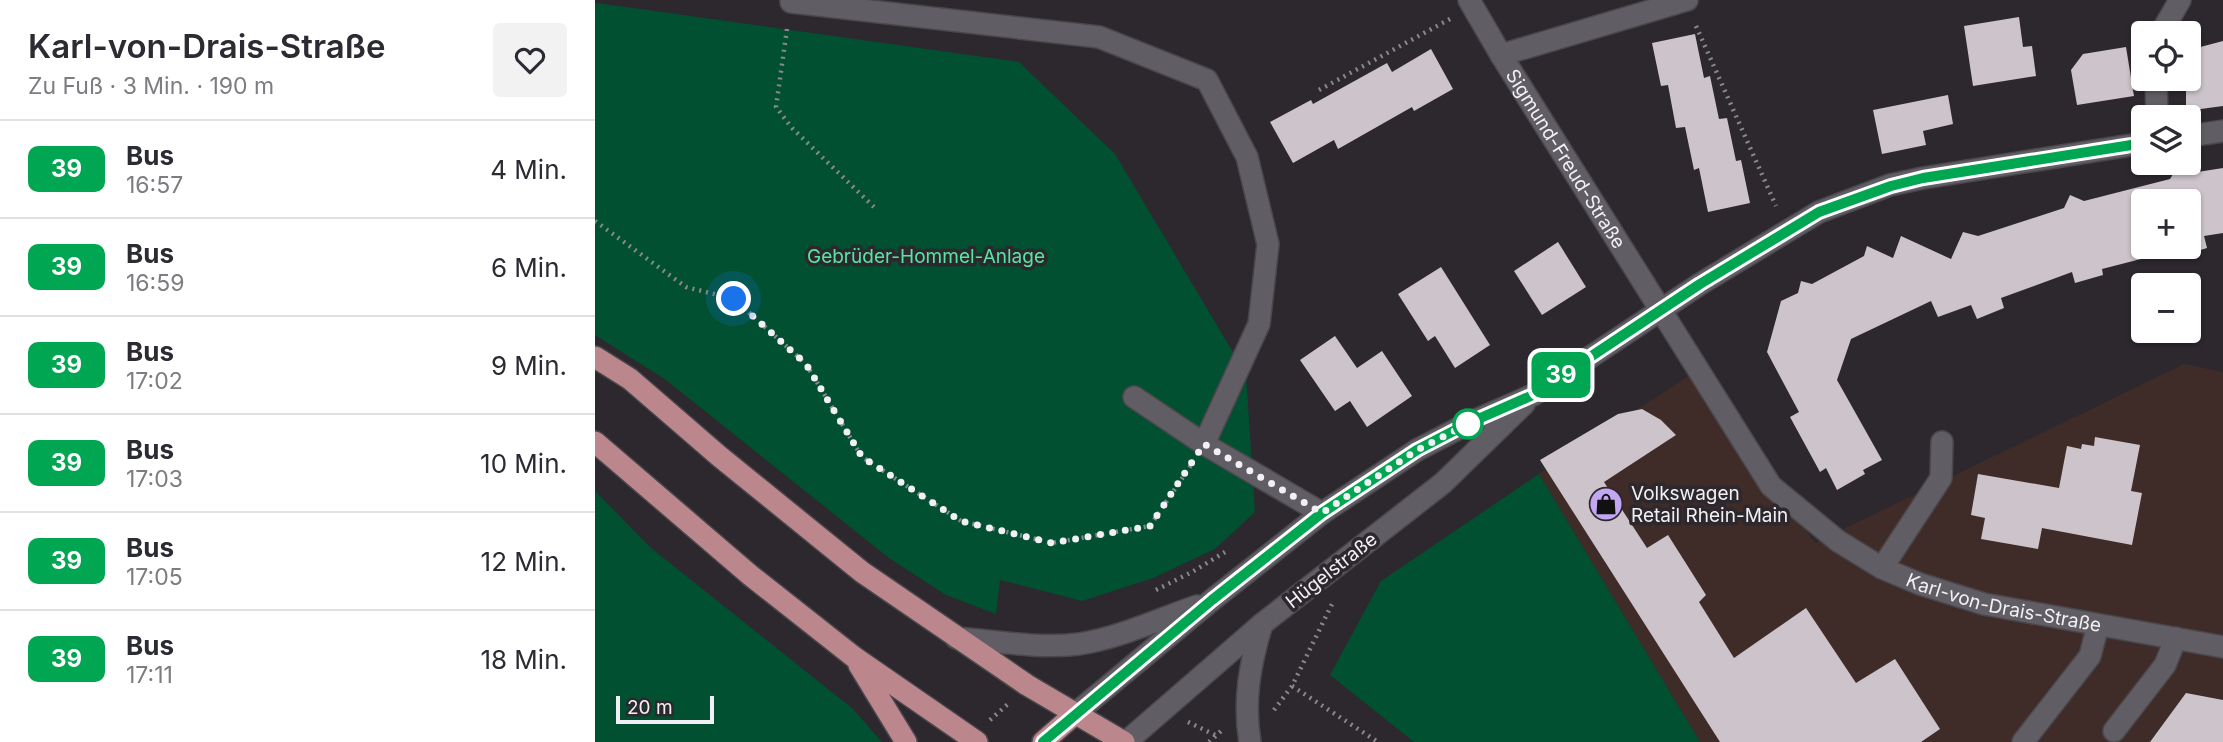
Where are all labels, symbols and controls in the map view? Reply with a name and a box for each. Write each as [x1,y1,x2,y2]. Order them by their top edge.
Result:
map controls [2131,21,2201,343]
button: locate [2131,21,2201,91]
button: heart [493,23,567,97]
text: Karl-von-Drais-Straße [28,26,385,66]
street label: Sigmund-Freud-Straße [1501,65,1630,253]
text: Zu Fuß · 3 Min. · 190 m [28,72,274,100]
button: layers [2131,105,2201,175]
text: Bus [126,140,174,171]
text: 39 [51,154,82,183]
text: 4 Min. [490,154,567,185]
text: 16:57 [126,171,183,199]
button: + [2131,189,2201,259]
text: Bus [126,238,174,269]
park label: Gebrüder-Hommel-Anlage [807,245,1045,268]
text: 39 [51,252,82,281]
text: 6 Min. [491,252,567,283]
text: 16:59 [126,269,185,297]
button: − [2131,273,2201,343]
your location [716,281,751,316]
text: Bus [126,336,174,367]
text: 39 [51,350,82,379]
text: 9 Min. [491,350,567,381]
line badge: 39 [1529,352,1593,398]
text: 39 [1545,360,1577,389]
text: 17:02 [126,367,183,395]
unlabelled marker [1453,409,1483,439]
text: Bus [126,434,174,465]
text: 39 [51,448,82,477]
text: 10 Min. [480,448,567,479]
text: 17:03 [126,465,183,493]
place label: Volkswagen Retail Rhein-Main [1631,482,1788,527]
shop icon: Volkswagen Retail Rhein-Main [1587,485,1625,523]
street label: Hügelstraße [1281,528,1382,613]
text: Bus [126,532,174,563]
text: 39 [51,546,82,575]
text: 12 Min. [481,546,567,577]
text: 17:05 [126,563,183,591]
street label: Karl-von-Drais-Straße [1903,569,2103,637]
text: Bus [126,630,174,661]
text: 39 [51,644,82,673]
text: 18 Min. [480,644,567,675]
text: 17:11 [126,661,173,689]
scale bar [616,693,714,725]
text: 20 m [627,696,673,719]

